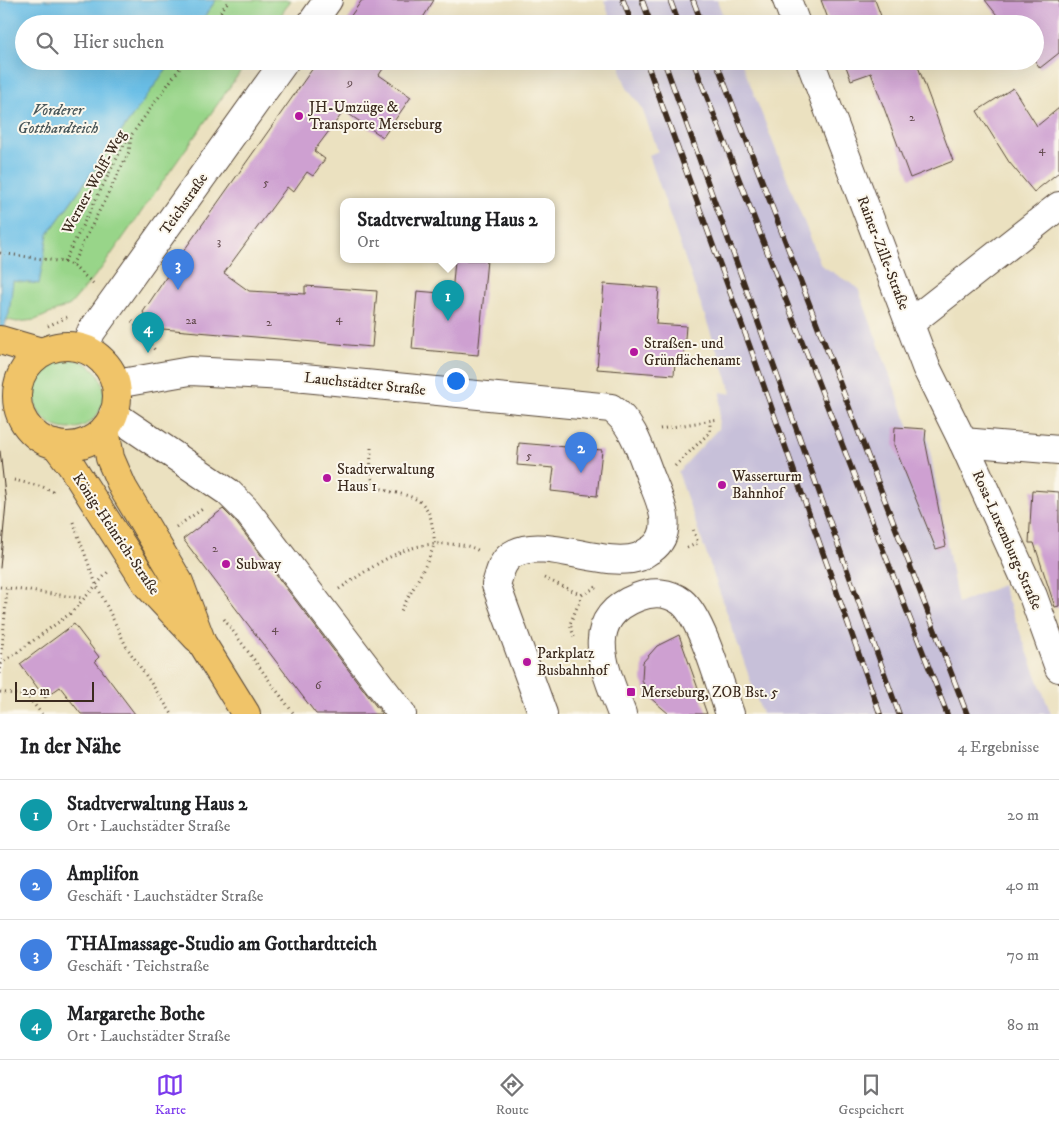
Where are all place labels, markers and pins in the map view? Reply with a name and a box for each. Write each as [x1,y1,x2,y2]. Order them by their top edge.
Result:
place label: JH-Umzüge & Transporte Merseburg [307,98,443,134]
marker: JH-Umzüge & Transporte Merseburg [293,110,305,122]
pin: 3 [162,249,194,290]
pin: 1 [432,280,464,321]
pin: 4 [132,312,164,353]
place label: Straßen- und Grünflächenamt [644,334,741,370]
marker: Straßen- und Grünflächenamt [628,346,640,358]
pin: 2 [565,432,597,473]
place label: Stadtverwaltung Haus 1 [337,460,435,496]
place label: Wasserturm Bahnhof [731,467,802,503]
marker: Stadtverwaltung Haus 1 [321,472,333,484]
marker: Wasserturm Bahnhof [716,479,728,491]
place label: Subway [236,555,282,574]
marker: Subway [220,558,232,570]
place label: Parkplatz Busbahnhof [537,644,610,680]
marker: Parkplatz Busbahnhof [521,656,533,668]
place label: Merseburg, ZOB Bst. 5 [641,683,779,702]
marker: Merseburg, ZOB Bst. 5 [625,686,637,698]

